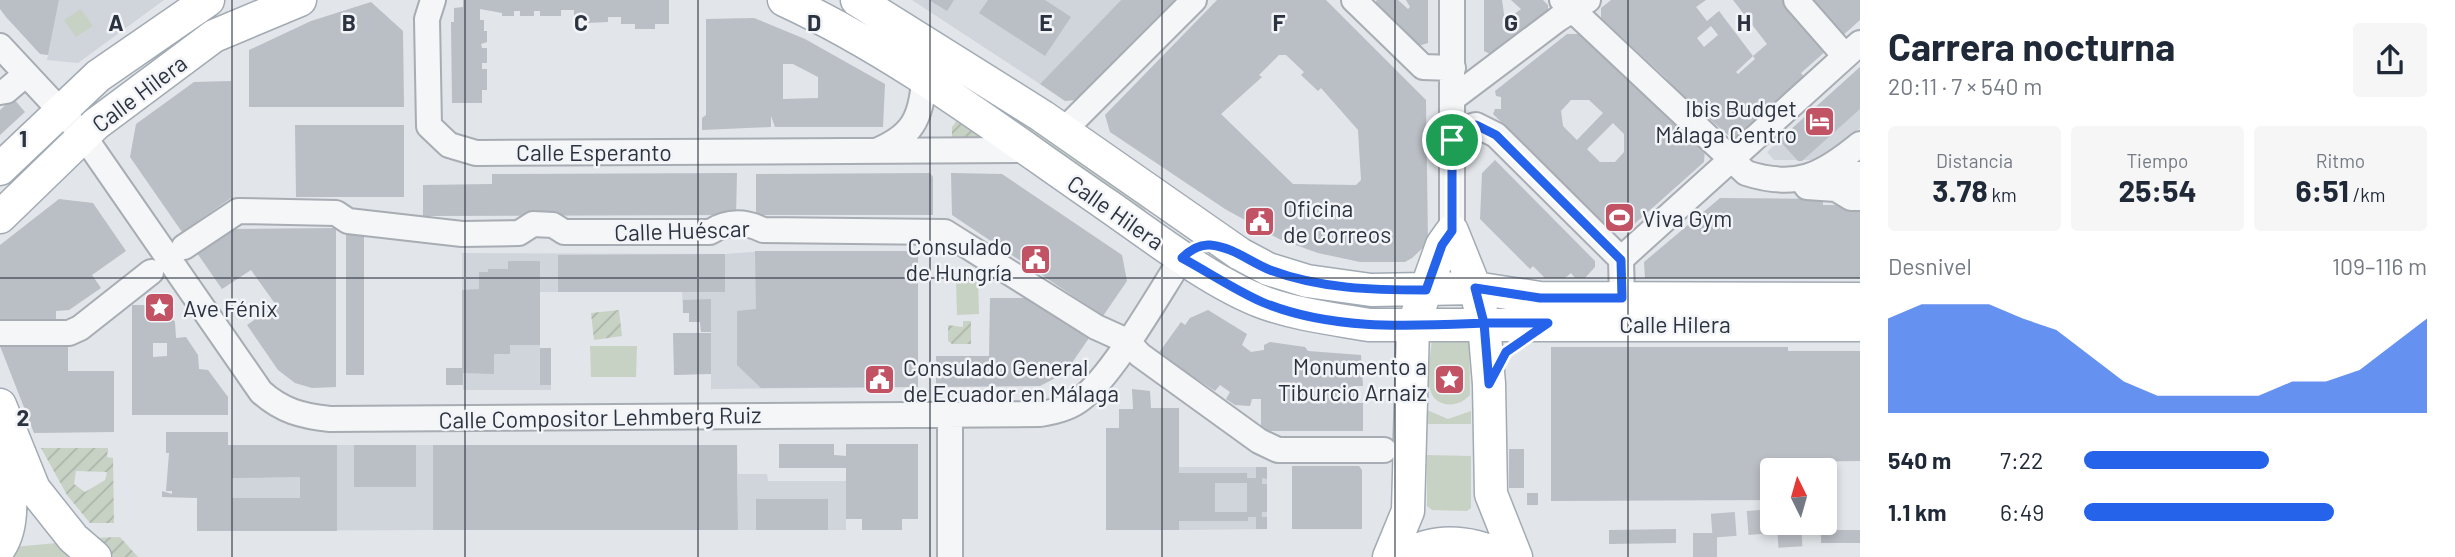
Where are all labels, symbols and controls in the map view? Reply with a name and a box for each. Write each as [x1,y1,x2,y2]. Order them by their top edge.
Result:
text: A [108,8,124,36]
text: B [342,8,356,36]
text: C [574,8,588,36]
text: D [807,8,821,36]
text: E [1039,8,1053,36]
text: F [1273,8,1286,36]
text: G [1504,8,1518,36]
text: H [1737,8,1751,36]
text: Carrera nocturna [1888,23,2175,69]
button: share [2353,23,2427,97]
street label: Calle Hilera [86,48,192,138]
text: 20:11 · 7 × 540 m [1888,72,2042,100]
place label: Ibis Budget Málaga Centro [1655,94,1797,148]
hotel icon: Ibis Budget Málaga Centro [1803,104,1837,138]
pin [1422,110,1482,170]
icon: arrive [1433,121,1471,159]
text: 1 [19,124,27,152]
street label: Calle Esperanto [516,138,672,166]
text: Distancia [1936,149,2013,172]
text: Tiempo [2127,149,2188,172]
text: Ritmo [2316,149,2365,172]
street label: Calle Hilera [1062,169,1170,255]
text: 3.78 [1932,172,1988,208]
text: 25:54 [2118,172,2197,208]
text: 6:51 [2295,172,2349,208]
text: km [1988,183,2017,206]
text: /km [2349,183,2386,206]
place label: Oficina de Correos [1283,194,1391,248]
sports icon: Viva Gym [1602,201,1636,235]
public building icon: Oficina de Correos [1243,204,1277,238]
place label: Viva Gym [1642,204,1732,232]
street label: Calle Huéscar [614,214,751,246]
place label: Consulado de Hungría [906,232,1012,286]
public building icon: Consulado de Hungría [1018,242,1052,276]
text: Desnivel [1888,252,1972,280]
text: 109–116 m [2332,252,2427,280]
place icon: Ave Fénix [143,291,177,325]
place label: Ave Fénix [183,294,277,322]
street label: Calle Hilera [1619,310,1731,338]
place label: Monumento a Tiburcio Arnaiz [1278,352,1427,406]
place label: Consulado General de Ecuador en Málaga [903,353,1119,407]
place icon: Monumento a Tiburcio Arnaiz [1433,362,1467,396]
public building icon: Consulado General de Ecuador en Málaga [863,363,897,397]
street label: Calle Compositor Lehmberg Ruiz [438,400,762,434]
text: 2 [17,403,29,431]
text: 540 m [1888,446,1951,474]
text: 7:22 [2000,446,2043,474]
north arrow [1760,458,1838,536]
map controls [1760,458,1837,535]
text: 1.1 km [1888,498,1947,526]
text: 6:49 [2000,498,2044,526]

